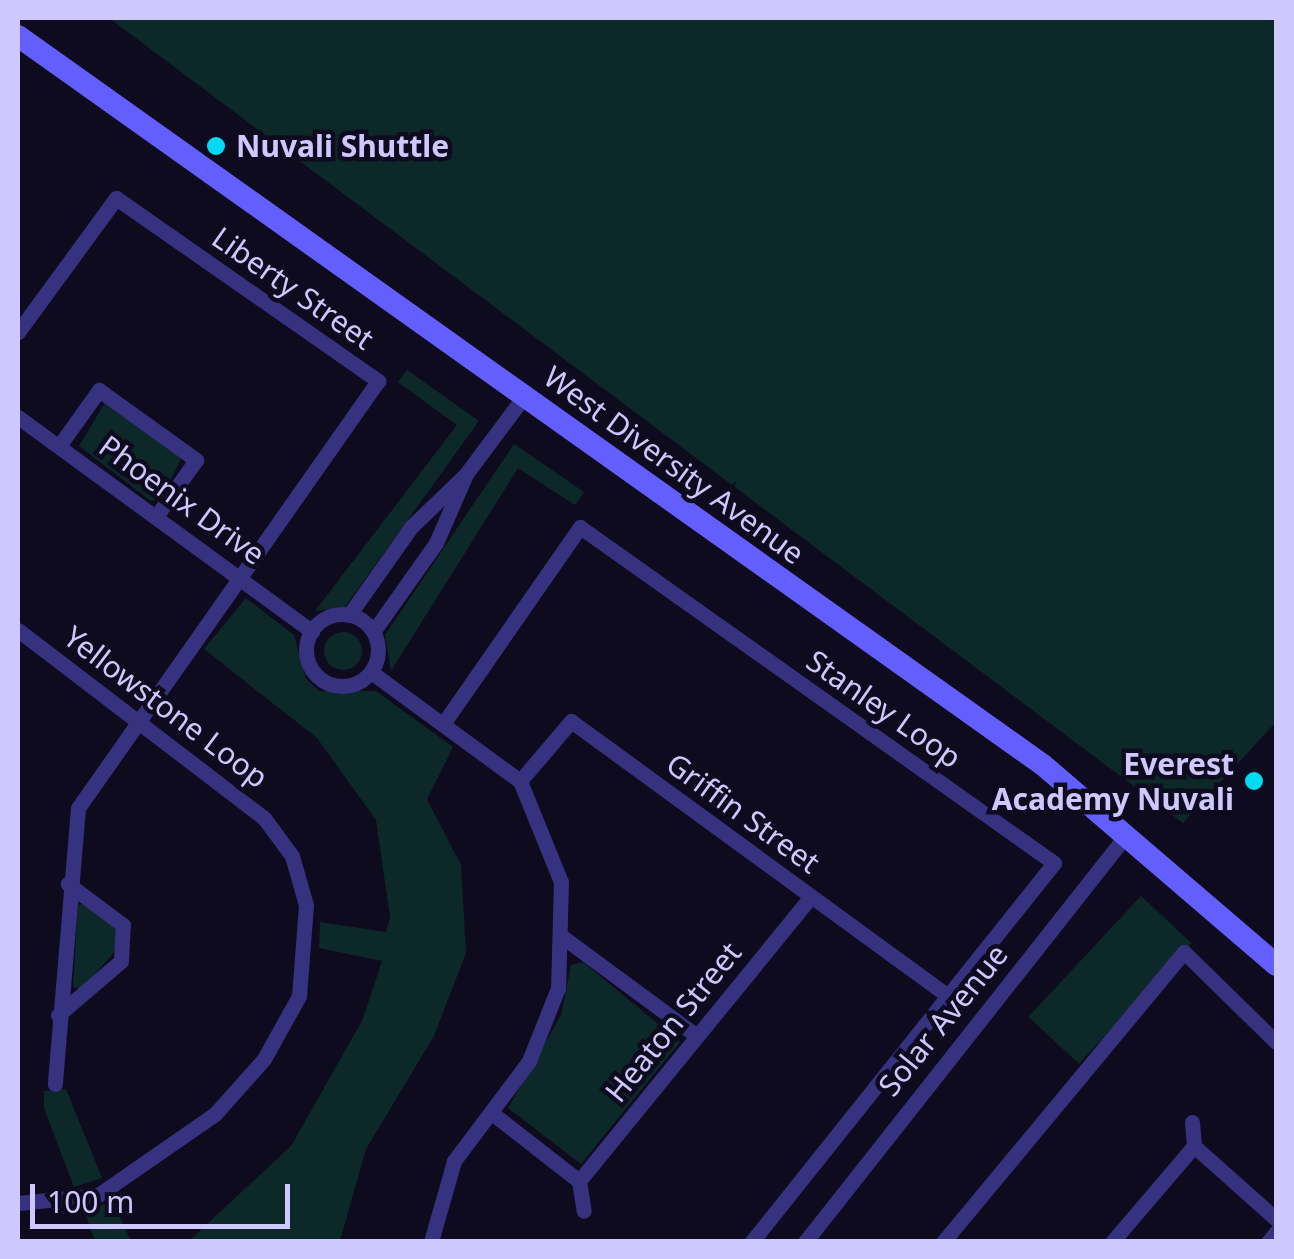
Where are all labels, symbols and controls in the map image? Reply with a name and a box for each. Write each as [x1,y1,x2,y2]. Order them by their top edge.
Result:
place label: Nuvali Shuttle [236,128,449,164]
marker: Nuvali Shuttle [205,135,227,157]
street label: Liberty Street [205,219,381,357]
street label: West Diversity Avenue [537,359,811,571]
street label: Phoenix Drive [92,428,272,572]
street label: Yellowstone Loop [57,619,275,795]
street label: Stanley Loop [800,643,968,775]
street label: Griffin Street [659,745,827,881]
place label: Everest Academy Nuvali [992,746,1234,816]
marker: Everest Academy Nuvali [1243,770,1265,792]
street label: Heaton Street [598,935,748,1109]
street label: Solar Avenue [871,937,1015,1103]
scale bar [35,1164,295,1226]
text: 100 m [47,1181,134,1222]

